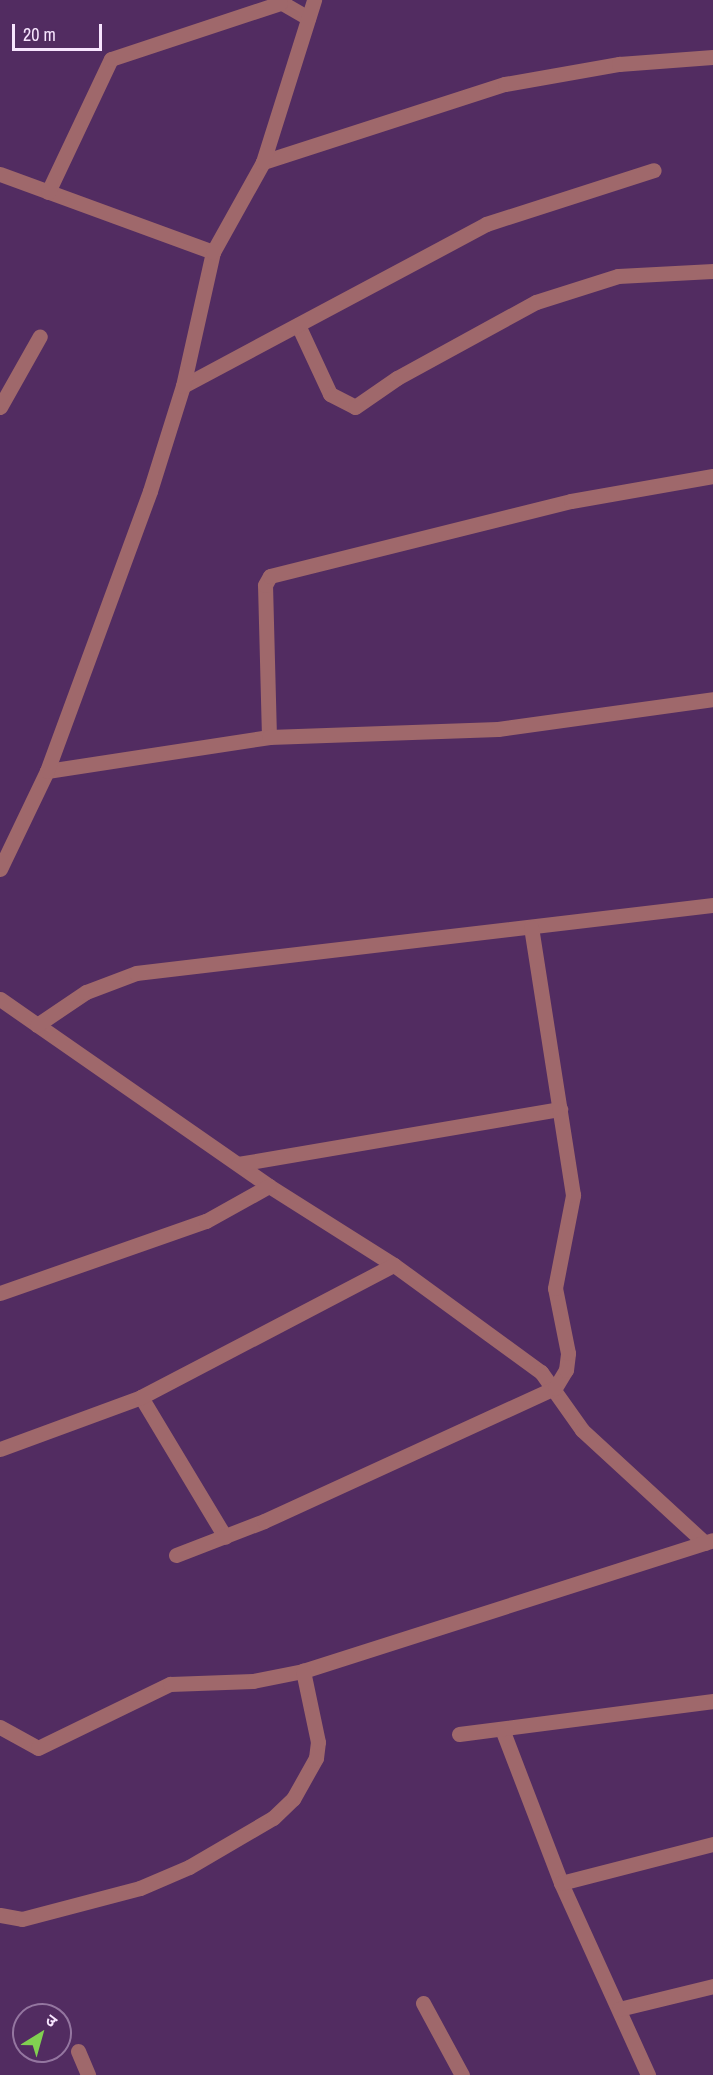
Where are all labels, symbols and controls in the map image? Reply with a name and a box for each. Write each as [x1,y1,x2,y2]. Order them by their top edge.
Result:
scale bar [15,12,105,50]
text: 20 m [23,22,56,47]
north arrow [12,2003,72,2063]
text: उ [41,2009,62,2032]

